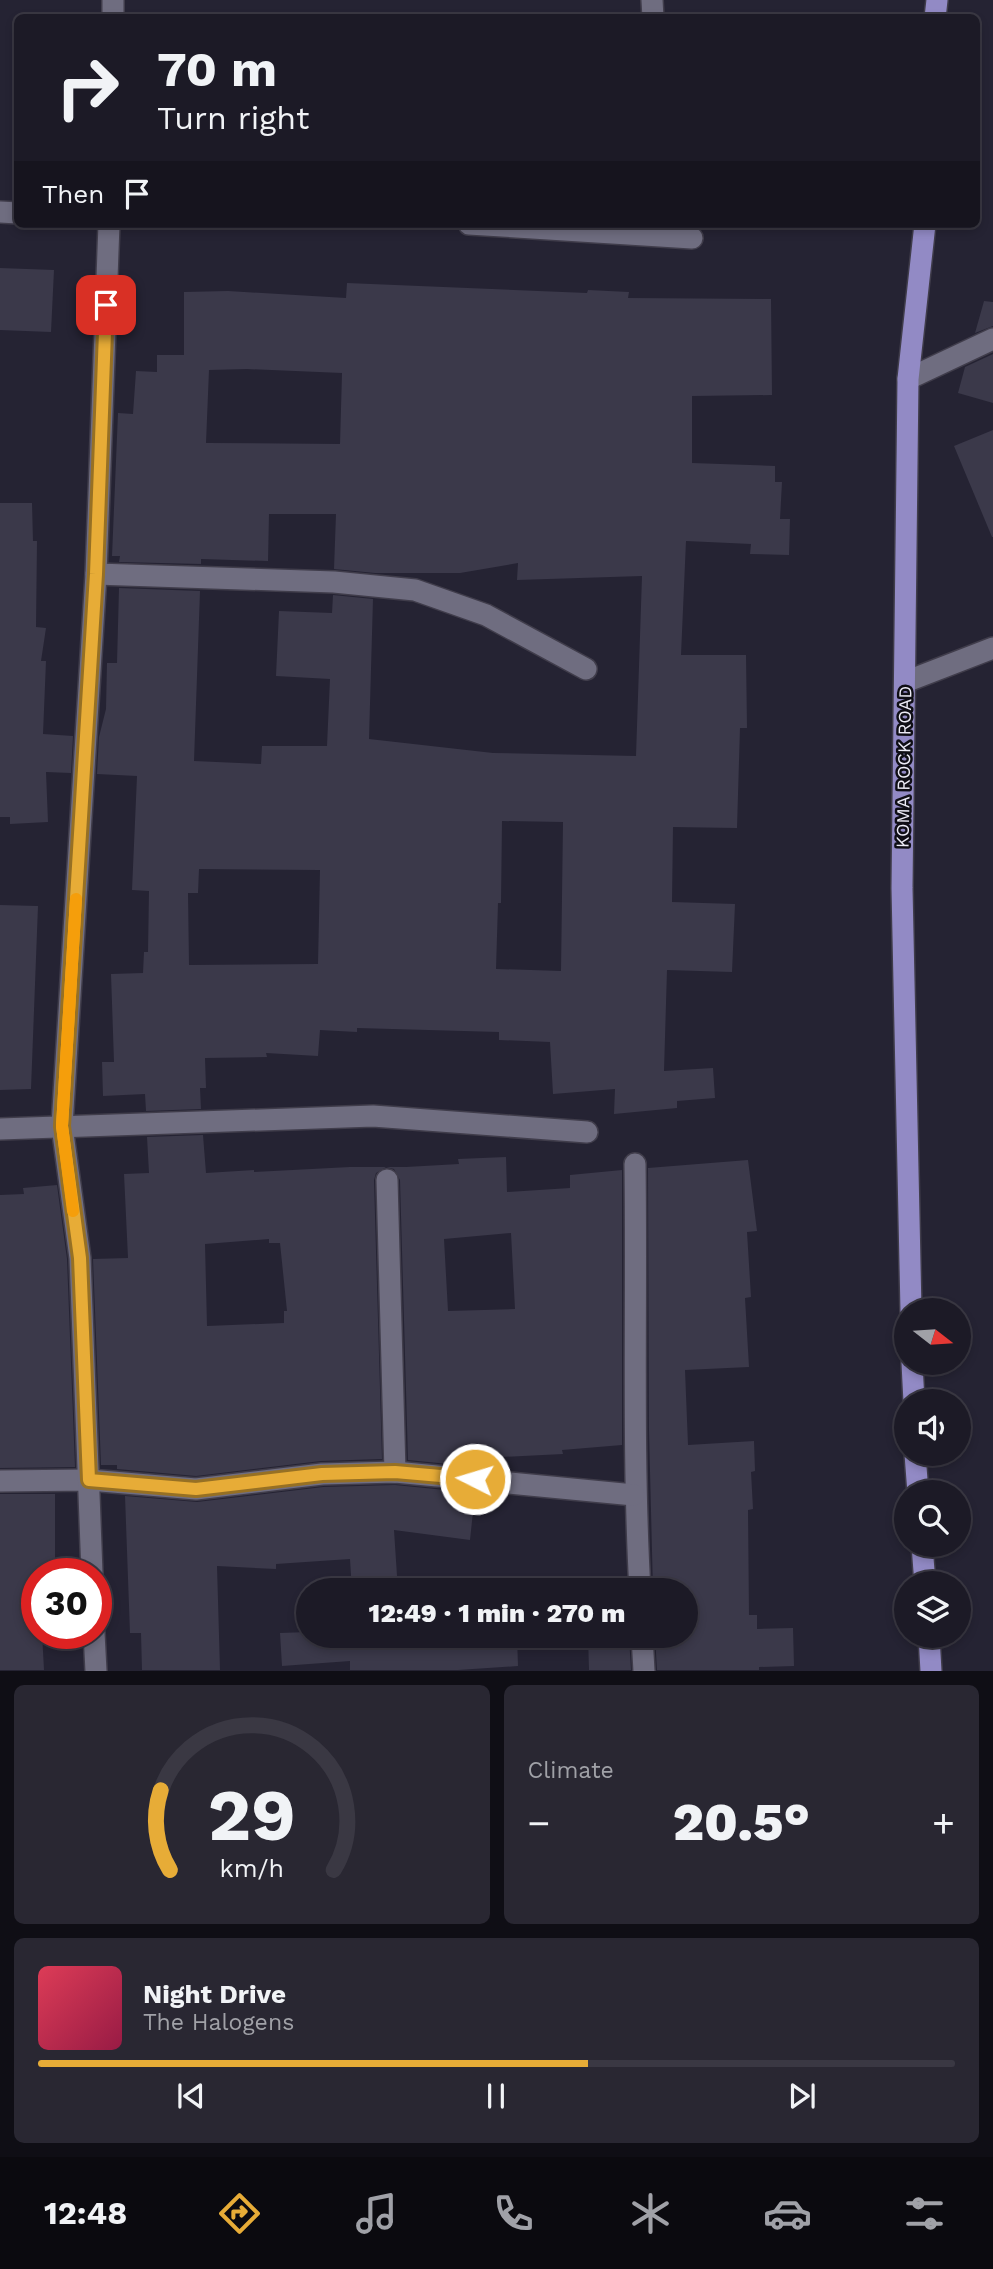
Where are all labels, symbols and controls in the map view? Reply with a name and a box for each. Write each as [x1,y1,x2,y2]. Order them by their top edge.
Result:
text: 70 m [157,40,277,98]
icon: right [42,42,133,133]
text: Turn right [157,99,309,137]
icon: arrive [118,175,156,213]
text: Then [42,179,104,209]
pin [76,275,136,335]
icon: arrive [87,286,125,324]
street label: KOMA ROCK ROAD [892,686,915,848]
north arrow [894,1298,971,1376]
map controls [894,1298,971,1648]
button: sound [894,1389,971,1466]
position arrow [438,1442,512,1516]
button: search [894,1480,971,1557]
speed limit sign: 30 [21,1558,112,1649]
button: layers [894,1571,971,1648]
text: 12:49 · 1 min · 270 m [369,1598,625,1628]
text: Climate [528,1757,614,1784]
text: 29 [208,1773,296,1859]
text: 20.5° [673,1792,810,1853]
text: − [528,1801,550,1845]
text: + [932,1801,955,1845]
text: km/h [220,1854,284,1883]
text: Night Drive [143,1979,286,2009]
text: The Halogens [143,2009,294,2036]
icon: previous [172,2077,210,2115]
icon: pause [477,2077,515,2115]
icon: next [783,2077,821,2115]
icon: directions [215,2189,264,2238]
icon: music [352,2189,401,2238]
icon: phone [489,2189,538,2238]
icon: climate [626,2189,675,2238]
icon: car [763,2189,812,2238]
icon: filters [900,2189,949,2238]
text: 12:48 [44,2194,127,2232]

